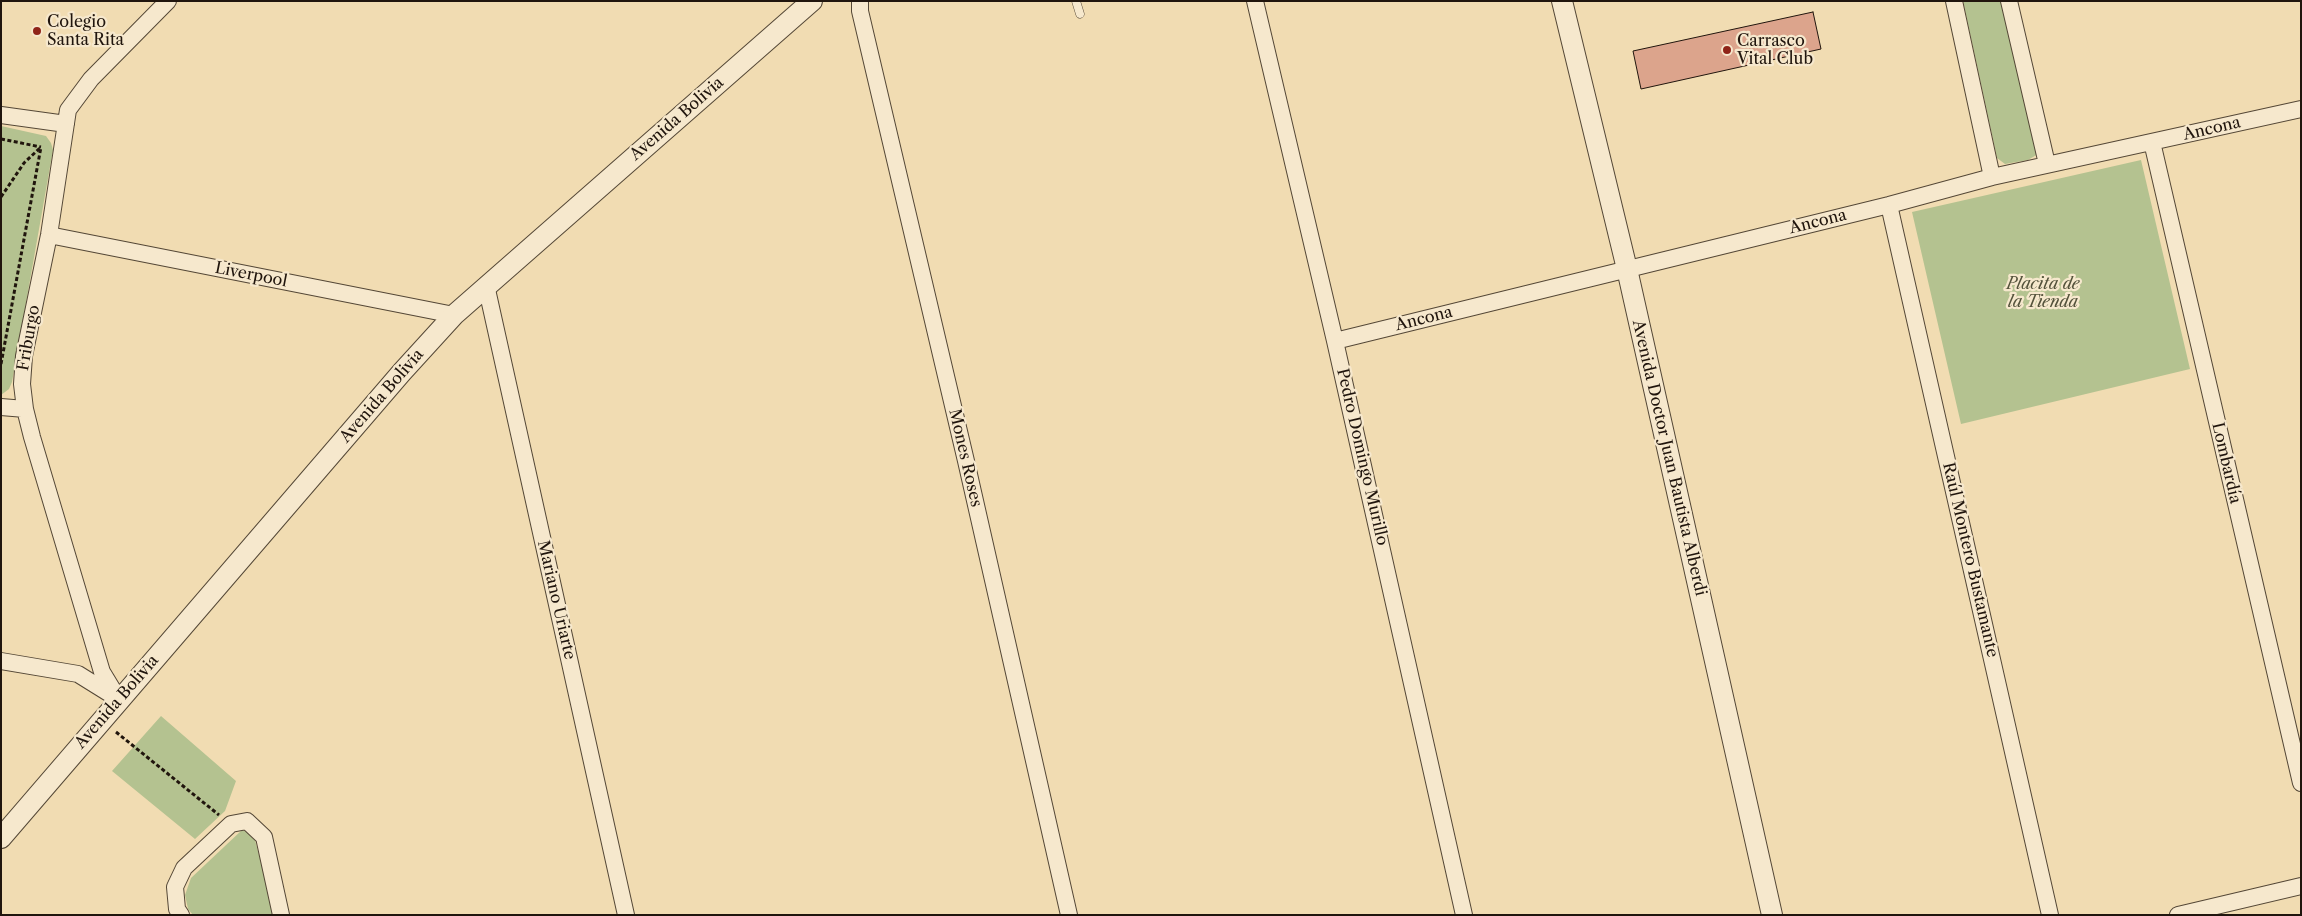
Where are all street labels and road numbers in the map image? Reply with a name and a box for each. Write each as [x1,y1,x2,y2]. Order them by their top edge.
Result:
street label: Avenida Bolivia [626,73,728,165]
street label: Ancona [2181,113,2243,145]
street label: Ancona [1787,206,1849,238]
street label: Liverpool [213,259,289,291]
street label: Ancona [1393,303,1455,335]
street label: Friburgo [14,304,44,372]
street label: Avenida Doctor Juan Bautista Alberdi [1628,318,1710,598]
street label: Avenida Bolivia [336,345,428,447]
street label: Pedro Domingo Murillo [1332,367,1392,547]
street label: Mones Roses [944,407,986,509]
street label: Lombardía [2207,420,2245,506]
street label: Raúl Montero Bustamante [1938,461,2002,659]
street label: Mariano Uriarte [533,538,579,662]
street label: Avenida Bolivia [71,651,163,753]

